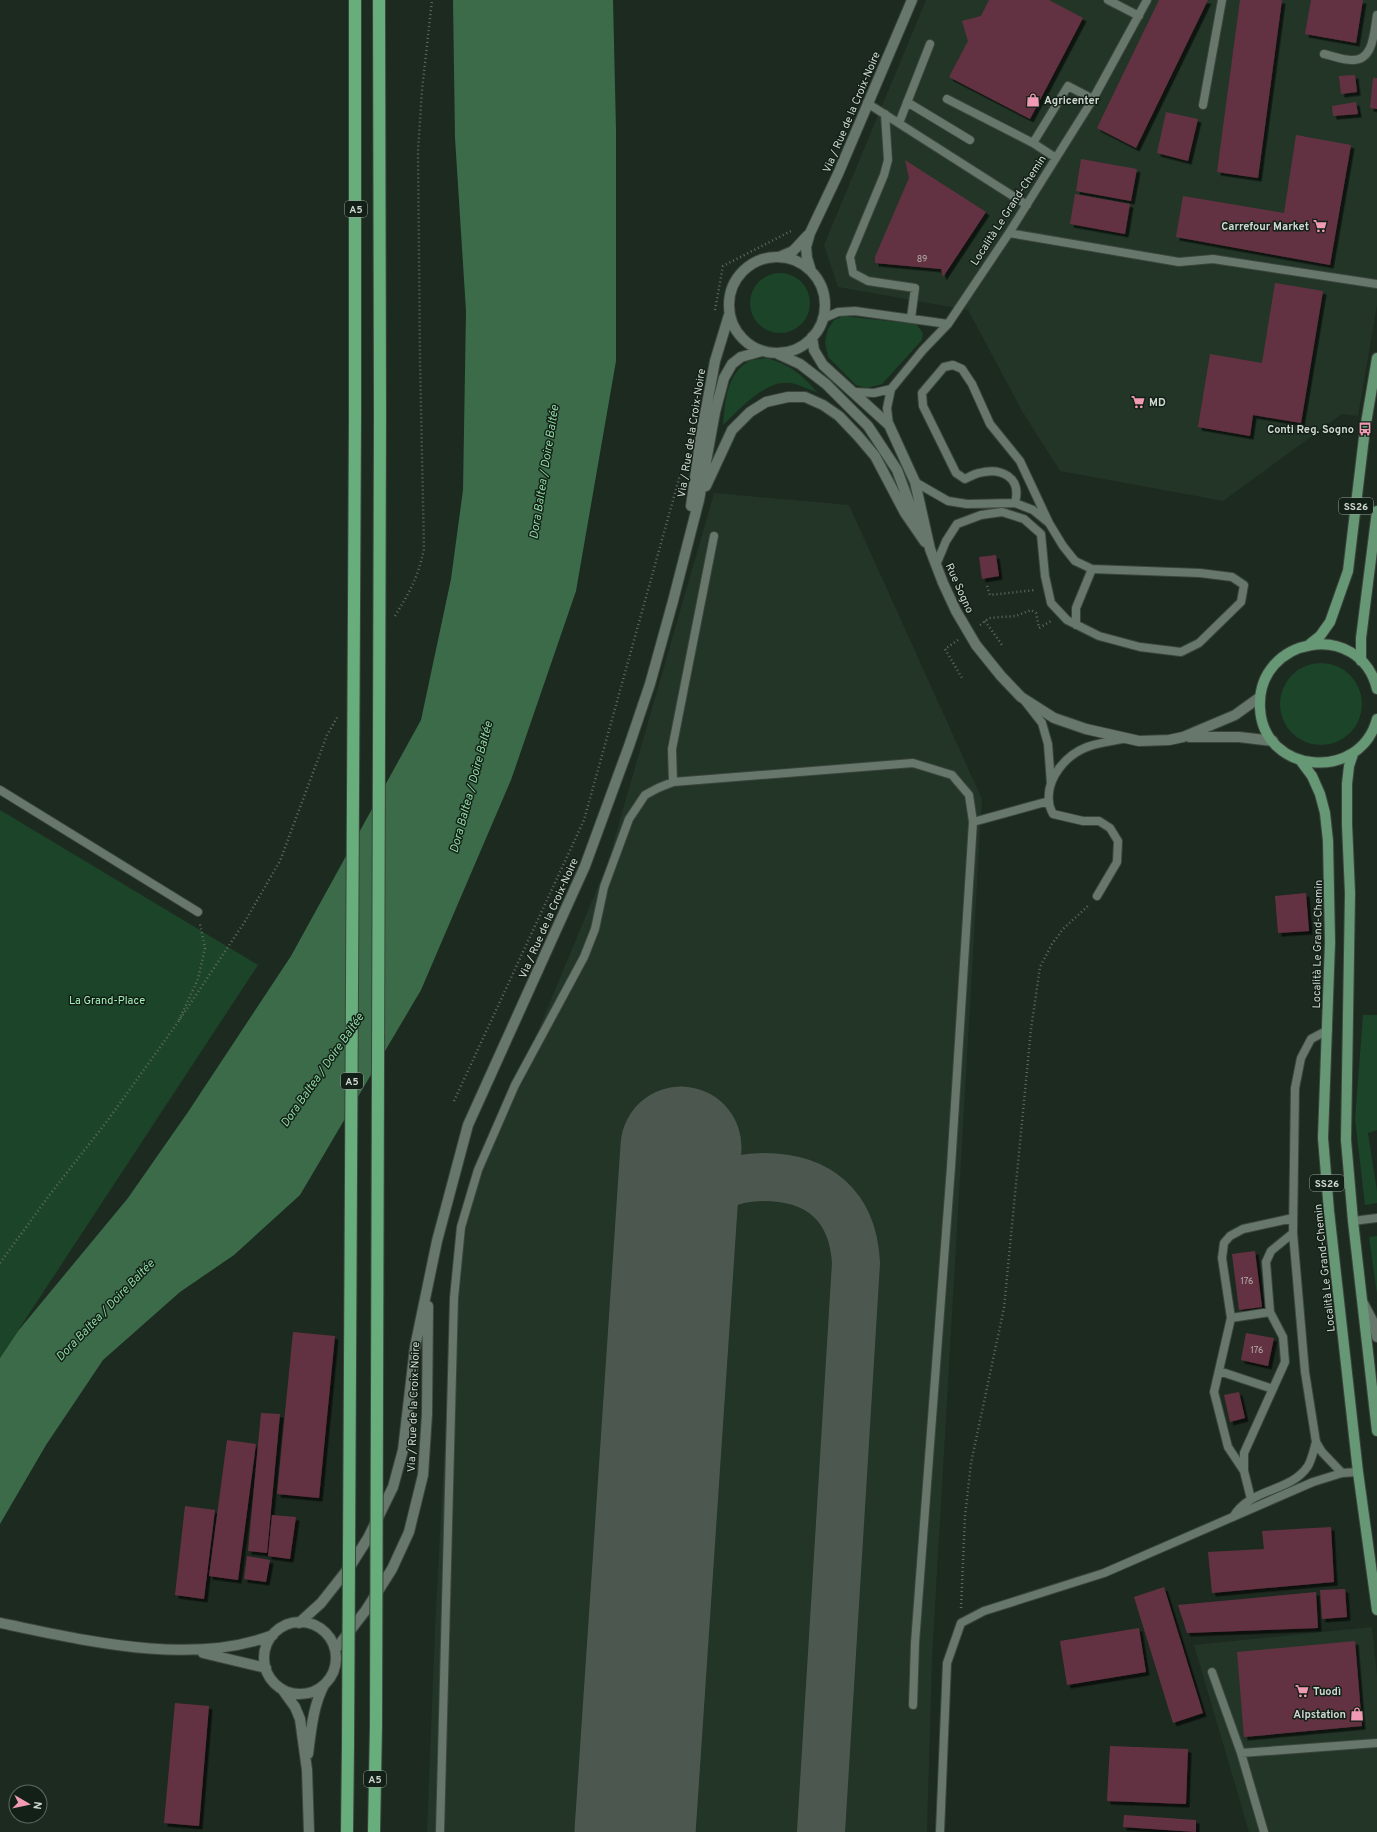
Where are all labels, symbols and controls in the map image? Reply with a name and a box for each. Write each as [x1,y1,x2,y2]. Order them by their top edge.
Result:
street label: Via / Rue de la Croix-Noire [820,50,884,175]
shop icon: Agricenter [1025,92,1041,108]
place label: Agricenter [1044,94,1100,108]
street label: Località Le Grand-Chemin [968,153,1050,268]
road number: A5 [345,201,367,217]
supermarket icon: Carrefour Market [1312,218,1328,234]
place label: Carrefour Market [1221,220,1309,234]
house number: 89 [917,254,927,265]
street label: Via / Rue de la Croix-Noire [675,368,709,499]
supermarket icon: MD [1130,394,1146,410]
place label: MD [1149,396,1166,410]
water label: Dora Baltea / Doire Baltée [526,403,564,540]
bus stop icon: Conti Reg. Sogno [1357,421,1373,437]
place label: Conti Reg. Sogno [1267,423,1354,437]
road number: SS26 [1339,498,1373,514]
street label: Rue Sogno [942,561,976,616]
water label: Dora Baltea / Doire Baltée [447,719,497,855]
street label: Via / Rue de la Croix-Noire [516,856,582,981]
street label: Località Le Grand-Chemin [1310,880,1326,1008]
park label: La Grand-Place [69,994,145,1008]
water label: Dora Baltea / Doire Baltée [277,1010,369,1131]
road number: A5 [341,1073,363,1089]
road number: SS26 [1310,1175,1344,1191]
street label: Località Le Grand-Chemin [1311,1203,1339,1333]
water label: Dora Baltea / Doire Baltée [53,1256,159,1365]
house number: 176 [1241,1276,1253,1287]
street label: Via / Rue de la Croix-Noire [405,1342,423,1472]
house number: 176 [1251,1345,1263,1356]
supermarket icon: Tuodì [1294,1683,1310,1699]
place label: Tuodì [1313,1685,1341,1699]
shop icon: Alpstation [1349,1706,1365,1722]
place label: Alpstation [1293,1708,1346,1722]
road number: A5 [364,1771,386,1787]
north arrow [8,1784,48,1824]
text: N [29,1800,44,1810]

